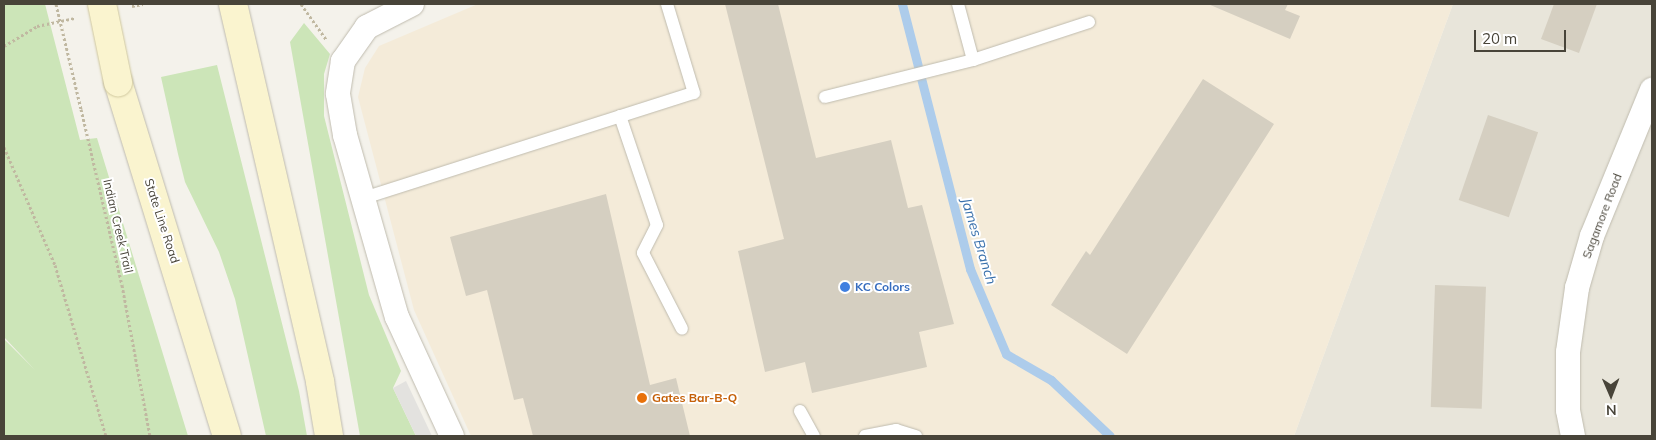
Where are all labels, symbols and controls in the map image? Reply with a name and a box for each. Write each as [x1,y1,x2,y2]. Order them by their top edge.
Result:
scale bar [1476,20,1568,52]
text: 20 m [1482,29,1517,48]
street label: Sagamore Road [1579,171,1625,261]
street label: State Line Road [142,177,182,265]
street label: Indian Creek Trail [100,178,136,274]
water label: James Branch [958,196,1000,286]
place label: KC Colors [855,280,910,294]
marker: KC Colors [839,281,851,293]
north arrow [1586,370,1636,420]
place label: Gates Bar-B-Q [652,391,737,405]
marker: Gates Bar-B-Q [636,392,648,404]
text: N [1606,401,1617,419]

